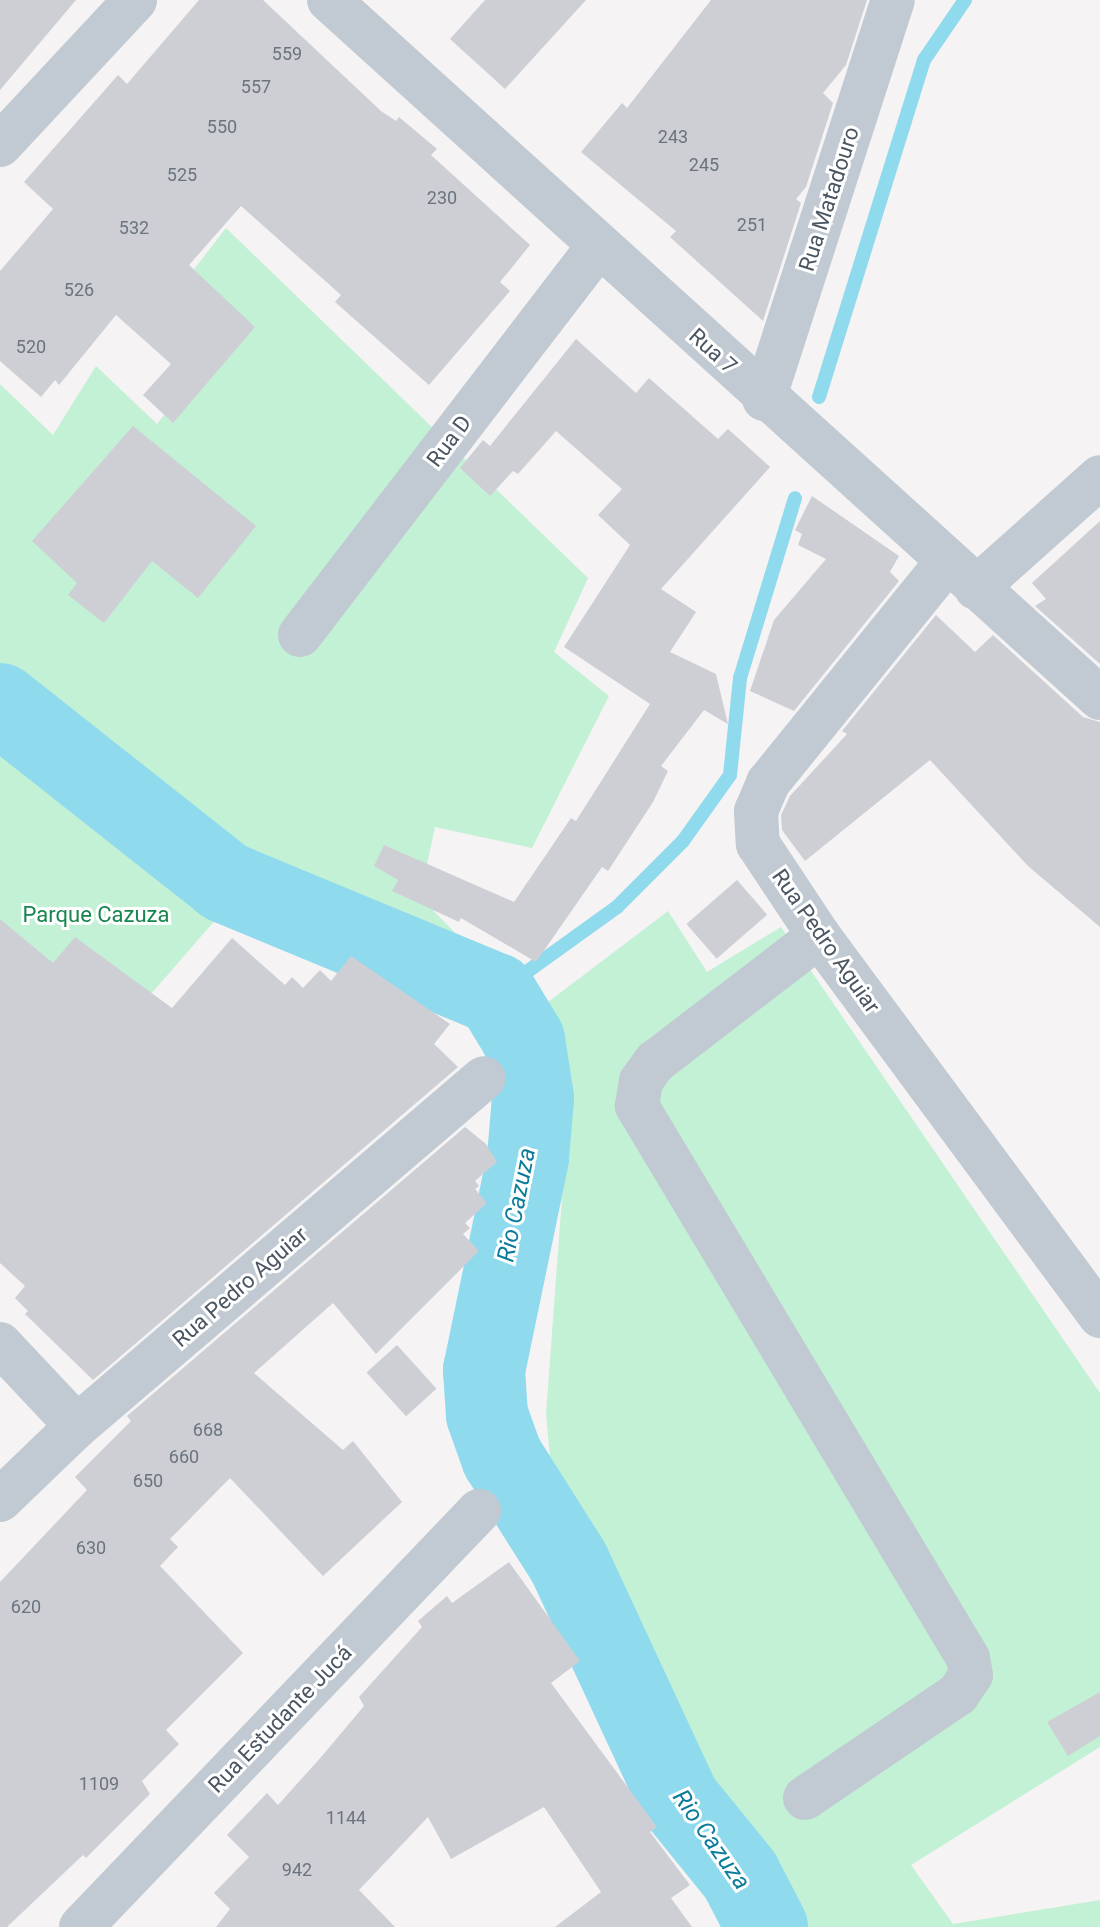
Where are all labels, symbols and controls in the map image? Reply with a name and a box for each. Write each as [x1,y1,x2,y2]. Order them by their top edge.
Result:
house number: 559 [272,43,302,65]
house number: 557 [241,76,271,98]
house number: 550 [207,116,237,138]
street label: Rua Matadouro [793,123,865,275]
house number: 243 [658,126,688,148]
house number: 245 [689,154,719,176]
house number: 525 [167,164,197,186]
house number: 230 [427,187,457,209]
house number: 251 [737,214,767,236]
house number: 532 [119,217,149,239]
house number: 526 [64,279,94,301]
street label: Rua 7 [684,323,742,379]
house number: 520 [16,336,46,358]
street label: Rua D [421,410,477,472]
street label: Rua Pedro Aguiar [766,864,886,1018]
park label: Parque Cazuza [23,902,169,928]
water label: Rio Cazuza [492,1146,542,1264]
street label: Rua Pedro Aguiar [167,1221,313,1353]
house number: 668 [193,1419,223,1441]
house number: 660 [169,1446,199,1468]
house number: 650 [133,1470,163,1492]
house number: 630 [76,1537,106,1559]
house number: 620 [11,1596,41,1618]
street label: Rua Estudante Jucá [203,1640,357,1798]
house number: 1109 [79,1773,119,1795]
water label: Rio Cazuza [666,1784,756,1896]
house number: 1144 [326,1807,366,1829]
house number: 942 [282,1859,312,1881]

